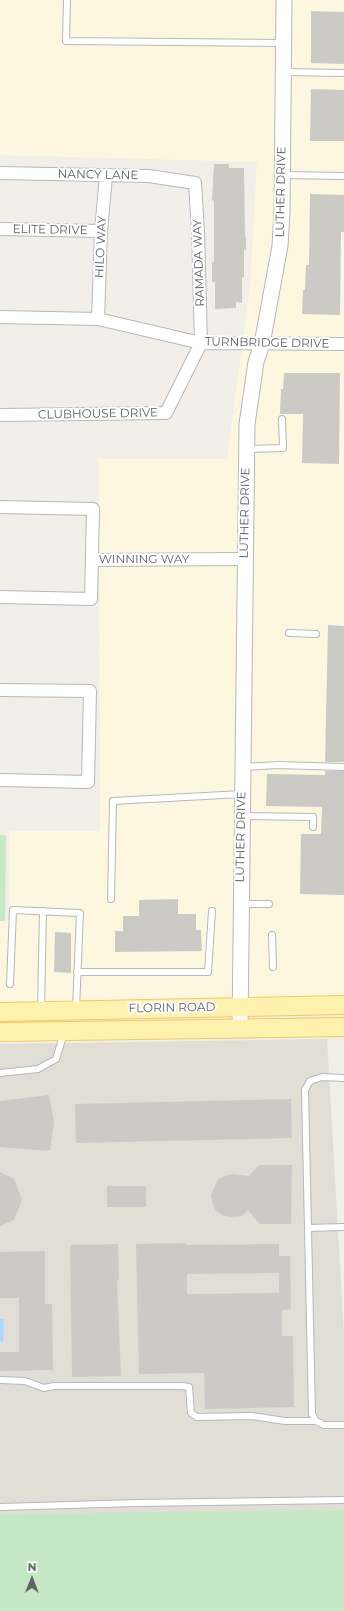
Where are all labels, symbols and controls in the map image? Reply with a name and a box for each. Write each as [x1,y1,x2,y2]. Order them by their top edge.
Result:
street label: LUTHER DRIVE [273,146,289,238]
street label: NANCY LANE [58,167,138,183]
street label: HILO WAY [92,216,110,278]
street label: RAMADA WAY [190,219,208,307]
street label: ELITE DRIVE [12,222,88,238]
street label: TURNBRIDGE DRIVE [205,335,329,351]
street label: CLUBHOUSE DRIVE [38,406,158,422]
street label: LUTHER DRIVE [237,467,253,559]
street label: WINNING WAY [99,552,189,566]
street label: LUTHER DRIVE [233,791,249,883]
street label: FLORIN ROAD [128,1000,216,1016]
north arrow [12,1559,52,1599]
text: N [28,1560,37,1574]

